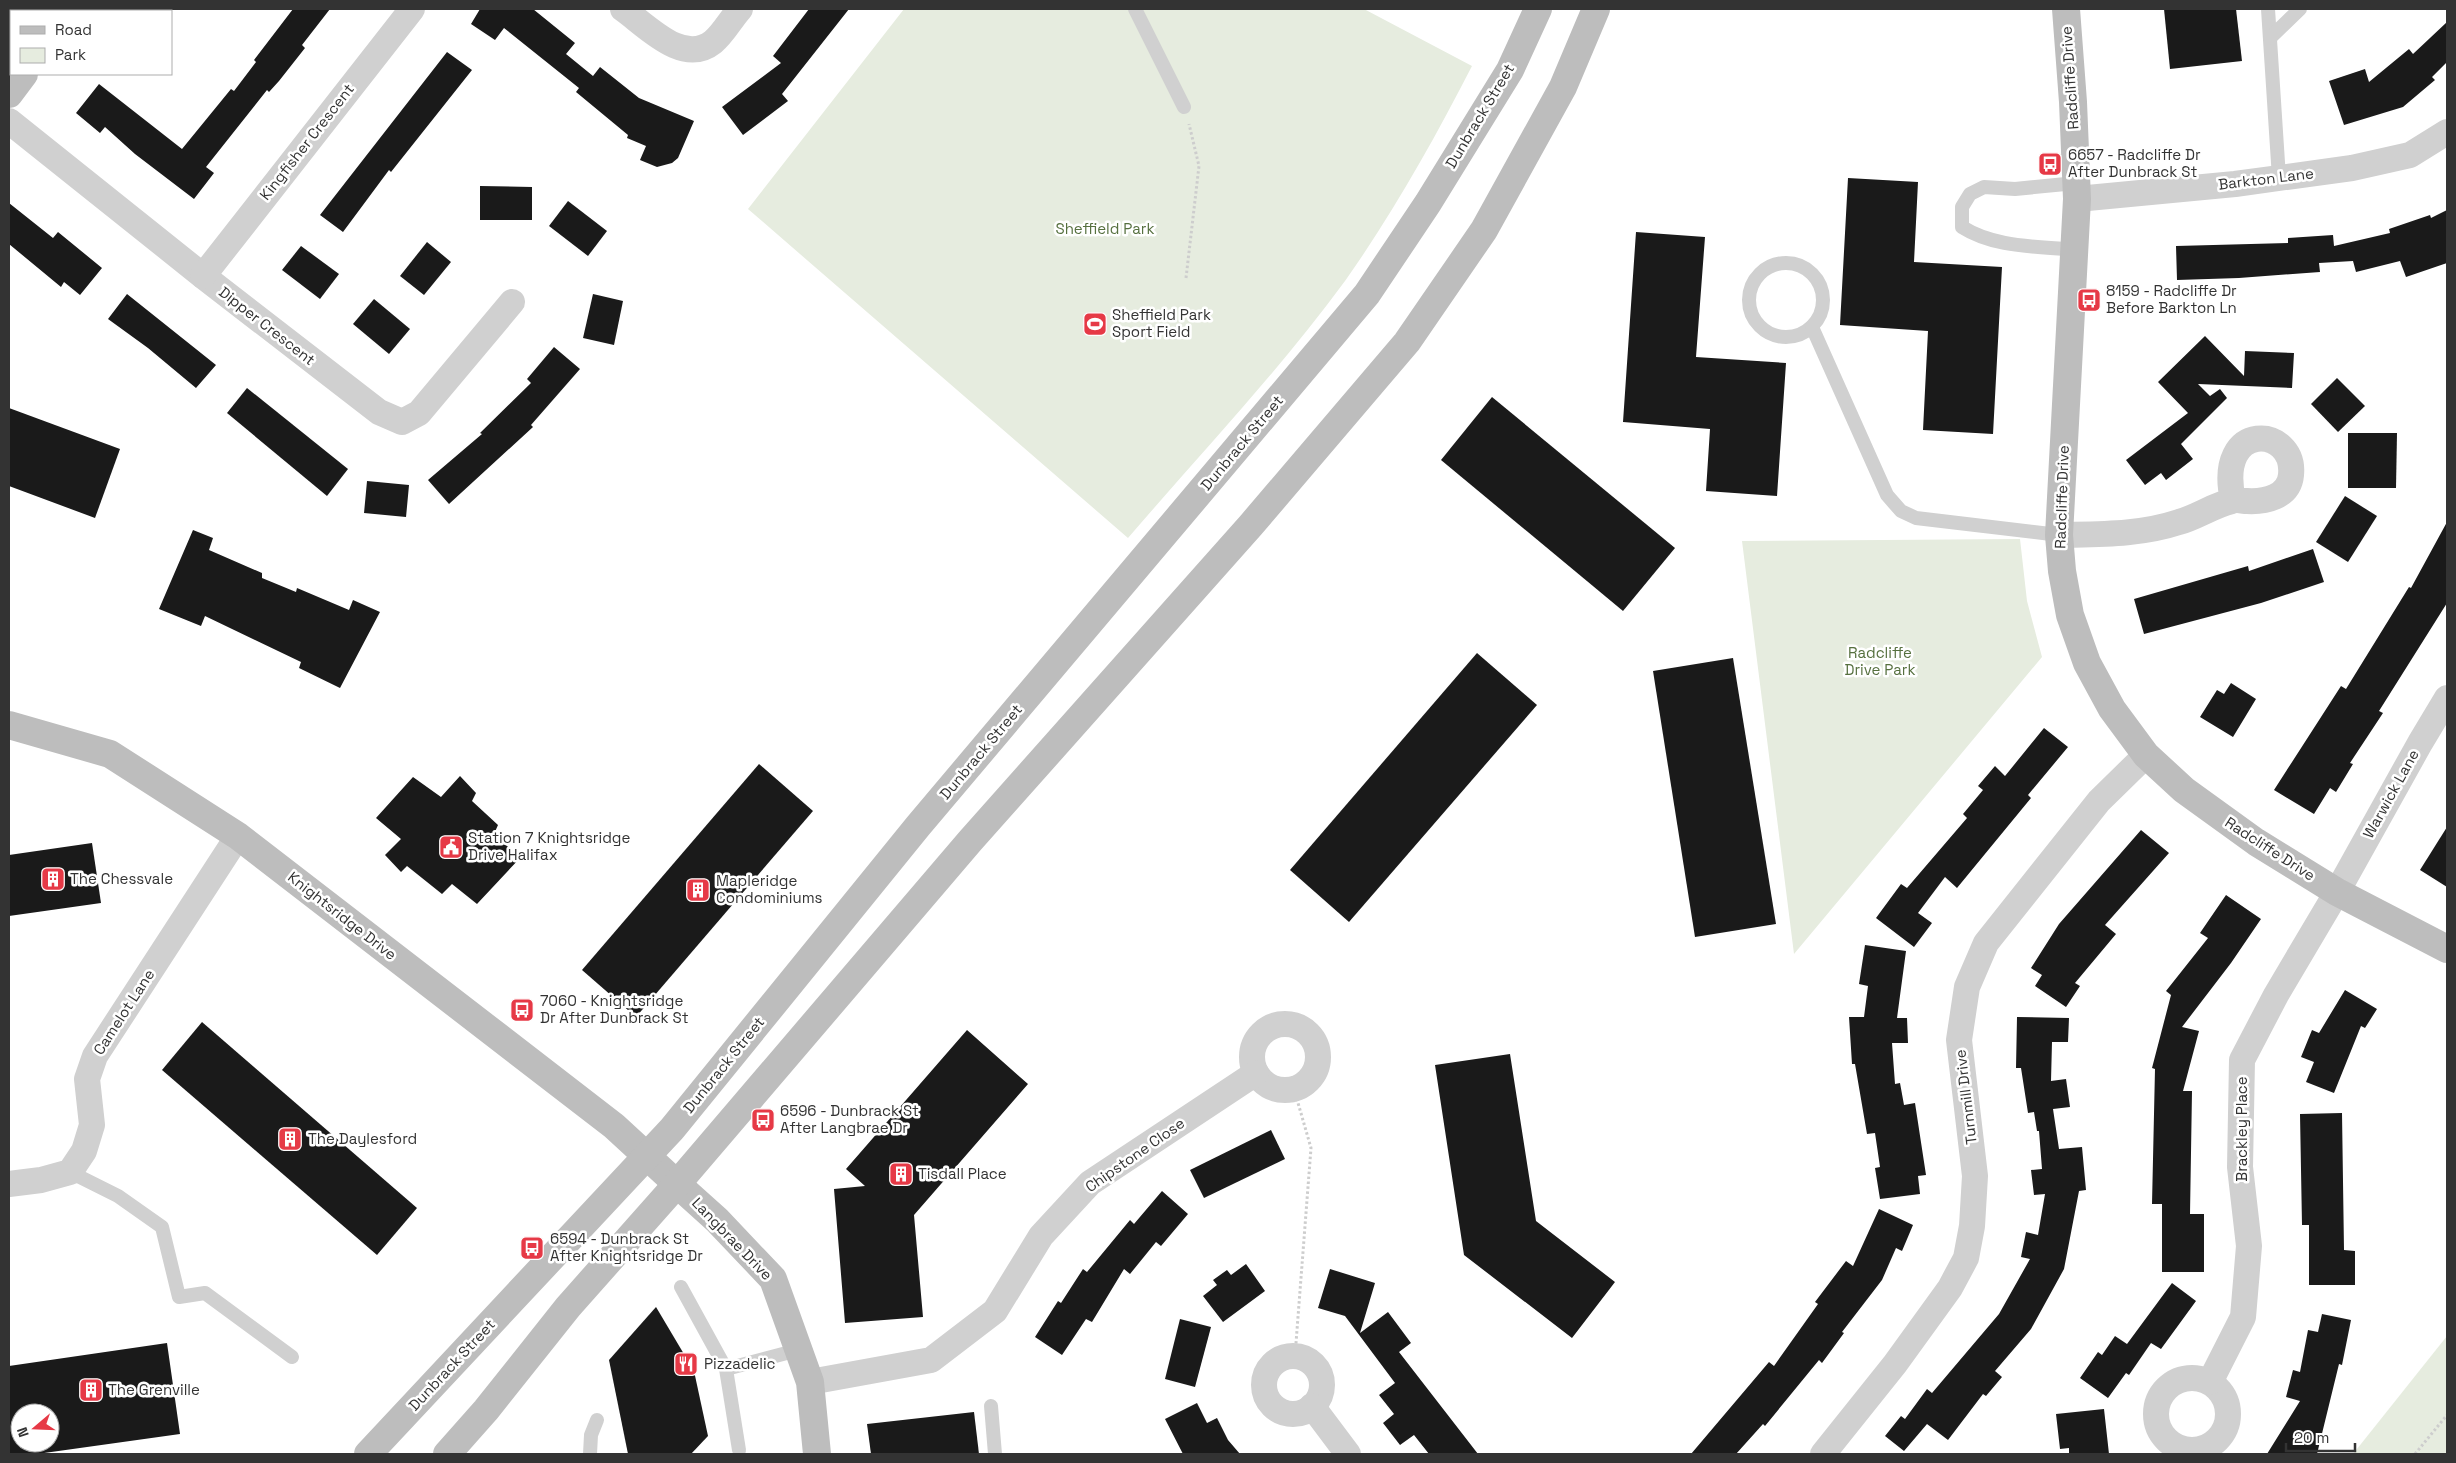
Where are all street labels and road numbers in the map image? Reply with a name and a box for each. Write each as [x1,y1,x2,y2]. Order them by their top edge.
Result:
street label: Radcliffe Drive [2056,26,2083,130]
street label: Dunbrack Street [1441,60,1518,171]
street label: Kingfisher Crescent [255,80,358,204]
street label: Barkton Lane [2217,163,2315,194]
street label: Dipper Crescent [215,282,319,369]
street label: Dunbrack Street [1196,391,1287,494]
street label: Radcliffe Drive [2050,445,2073,549]
street label: Dunbrack Street [935,700,1026,803]
street label: Warwick Lane [2358,746,2423,842]
street label: Radcliffe Drive [2222,812,2319,885]
street label: Knightsridge Drive [284,867,401,964]
street label: Camelot Lane [89,965,158,1058]
street label: Dunbrack Street [679,1013,768,1117]
street label: Turnmill Drive [1950,1048,1981,1146]
street label: Brackley Place [2232,1076,2251,1182]
street label: Chipstone Close [1081,1113,1188,1196]
street label: Langbrae Drive [688,1193,777,1284]
street label: Dunbrack Street [404,1315,499,1414]

